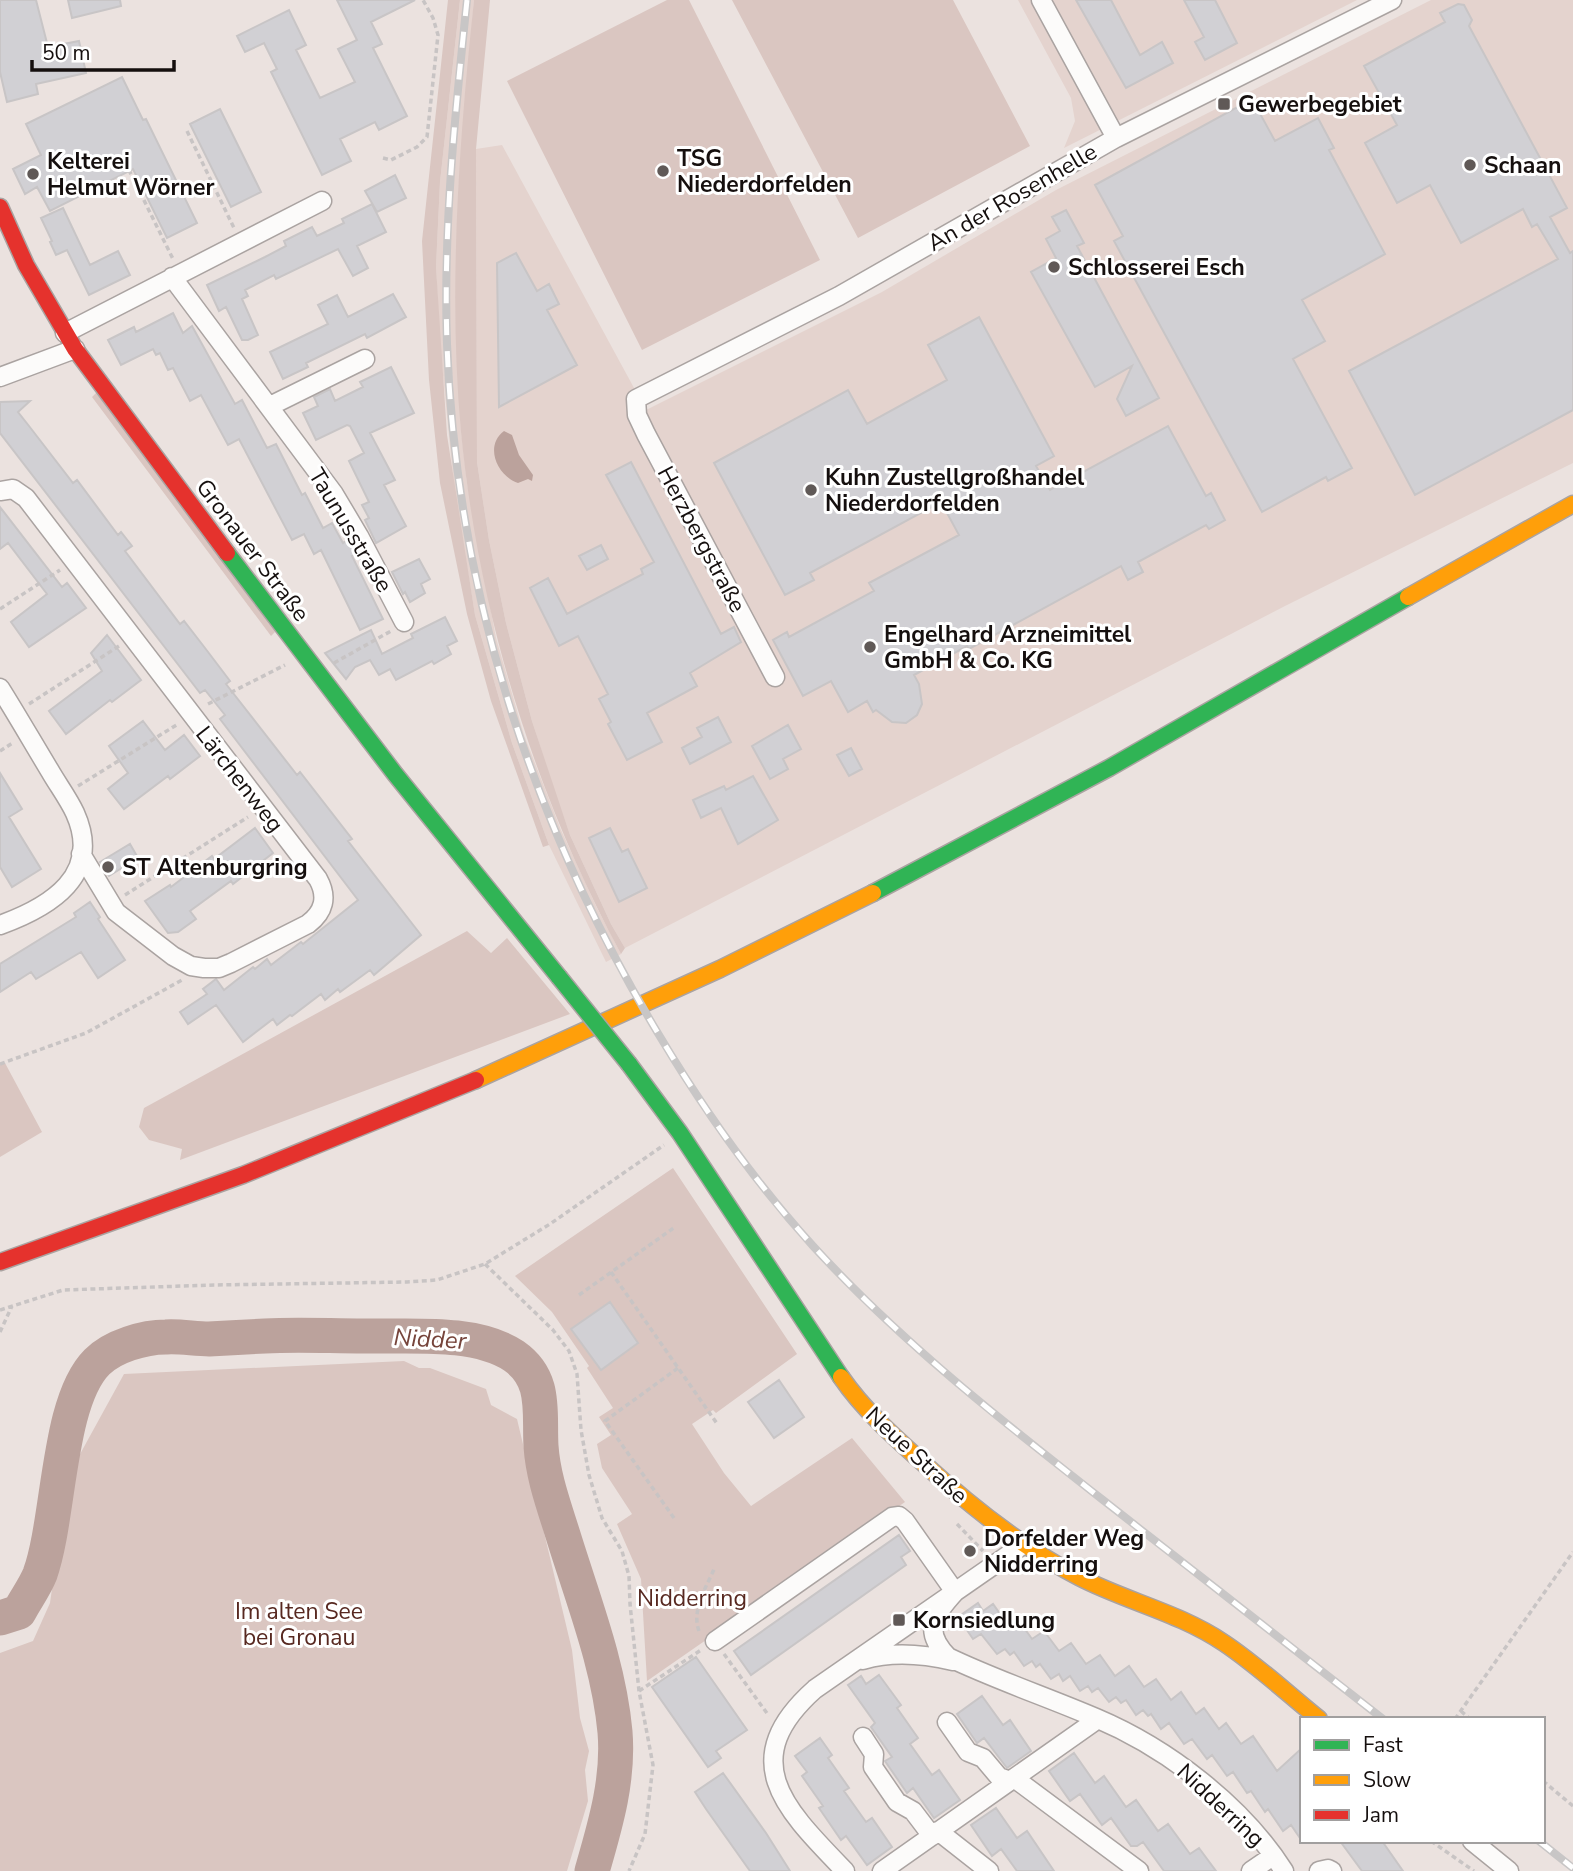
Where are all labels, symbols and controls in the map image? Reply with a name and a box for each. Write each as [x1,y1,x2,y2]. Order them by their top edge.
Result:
scale bar [32,28,173,72]
text: 50 m [42,39,91,67]
place label: Gewerbegebiet [1238,89,1402,120]
marker: Gewerbegebiet [1216,96,1232,112]
street label: An der Rosenhelle [922,136,1103,259]
place label: TSG Niederdorfelden [677,143,852,200]
place label: Kelterei Helmut Wörner [47,146,214,203]
place label: Schaan [1484,150,1561,181]
marker: Schaan [1462,157,1478,173]
marker: TSG Niederdorfelden [655,163,671,179]
marker: Kelterei Helmut Wörner [25,166,41,182]
place label: Schlosserei Esch [1068,252,1245,283]
marker: Schlosserei Esch [1046,259,1062,275]
street label: Herzbergstraße [650,461,753,618]
street label: Taunusstraße [301,462,400,598]
place label: Kuhn Zustellgroßhandel Niederdorfelden [825,462,1085,519]
street label: Gronauer Straße [189,473,316,628]
marker: Kuhn Zustellgroßhandel Niederdorfelden [803,482,819,498]
place label: Engelhard Arzneimittel GmbH & Co. KG [884,619,1132,676]
marker: Engelhard Arzneimittel GmbH & Co. KG [862,639,878,655]
street label: Lärchenweg [188,720,291,839]
place label: ST Altenburgring [122,852,308,883]
marker: ST Altenburgring [100,859,116,875]
water label: Nidder [393,1321,469,1357]
street label: Neue Straße [859,1400,974,1511]
place label: Dorfelder Weg Nidderring [984,1523,1144,1580]
marker: Dorfelder Weg Nidderring [962,1543,978,1559]
park label: Nidderring [637,1583,747,1614]
park label: Im alten See bei Gronau [235,1596,363,1653]
place label: Kornsiedlung [913,1605,1055,1636]
marker: Kornsiedlung [891,1612,907,1628]
legend [1300,1717,1545,1843]
text: Fast [1363,1731,1403,1759]
street label: Nidderring [1170,1757,1271,1854]
text: Slow [1363,1766,1412,1794]
text: Jam [1362,1801,1399,1829]

